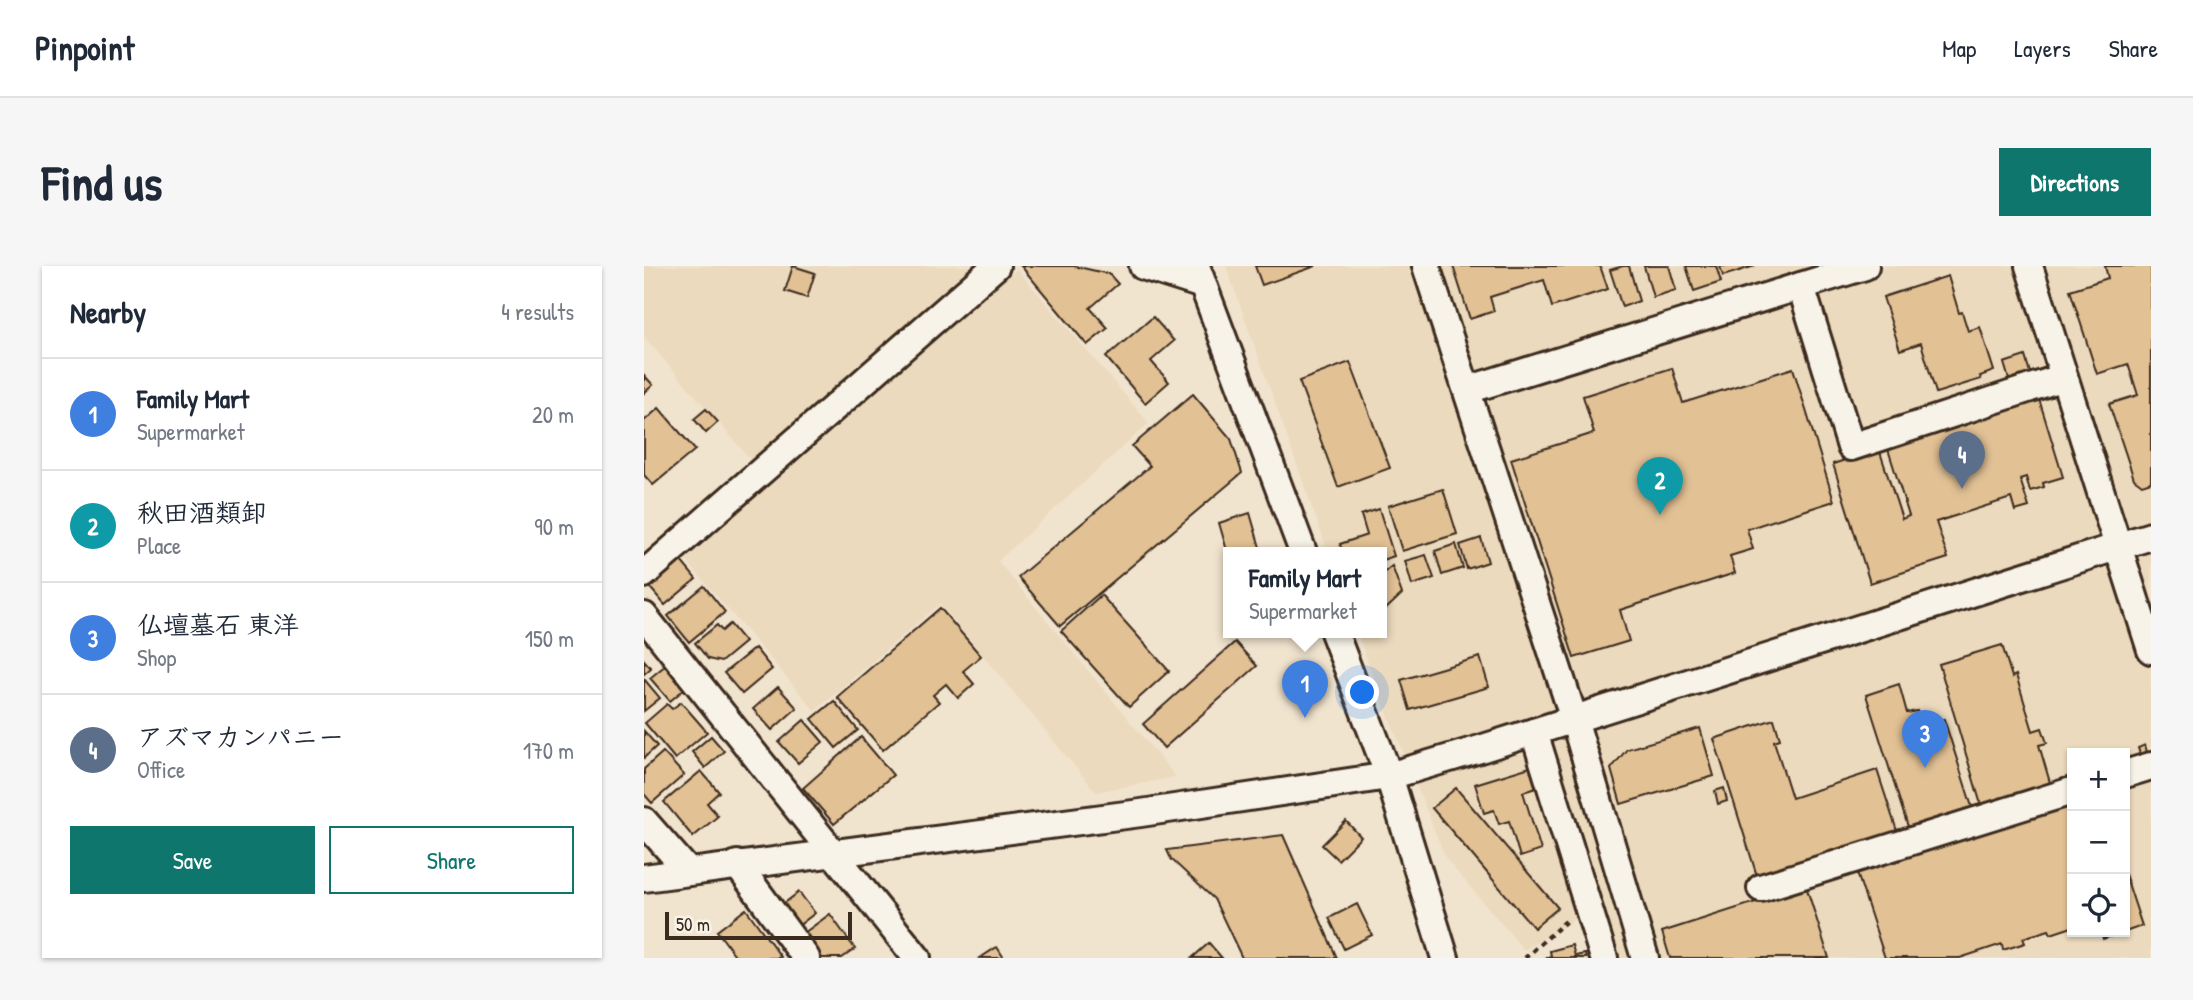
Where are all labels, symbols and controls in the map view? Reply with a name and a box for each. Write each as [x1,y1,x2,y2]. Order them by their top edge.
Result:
text: Pinpoint [35,26,134,70]
text: Map [1942,32,1976,64]
text: Layers [2014,32,2071,64]
text: Share [2109,32,2158,64]
button: Directions [1999,148,2151,216]
text: Find us [42,149,162,215]
text: Nearby [70,292,146,332]
text: 4 results [501,296,574,327]
text: Family Mart [137,381,249,416]
text: 1 [89,399,97,430]
text: 20 m [532,399,574,430]
text: Supermarket [137,416,245,447]
pin: 4 [1939,431,1985,489]
pin: 2 [1637,457,1683,515]
text: 秋田酒類卸 [137,495,267,530]
text: 2 [88,511,98,542]
text: 90 m [534,511,574,542]
text: Place [137,530,181,561]
popup [1223,547,1387,638]
text: Family Mart [1249,560,1361,595]
text: Supermarket [1249,595,1357,626]
text: 仏壇墓石 東洋 [137,607,299,642]
text: 3 [88,623,98,654]
text: 150 m [525,623,574,654]
text: Shop [137,642,176,673]
pin: 1 [1282,660,1328,718]
your location [1345,675,1379,709]
pin: 3 [1902,710,1948,768]
text: アズマカンパニー [137,719,344,754]
text: 4 [89,735,97,766]
text: 170 m [523,735,574,766]
map controls [2067,748,2130,937]
button: + [2067,748,2130,811]
text: Office [137,754,185,785]
button: − [2067,811,2130,874]
button: Save [70,826,315,894]
button: Share [329,826,574,894]
button: locate [2067,874,2130,937]
scale bar [665,909,852,941]
text: 50 m [676,911,710,937]

